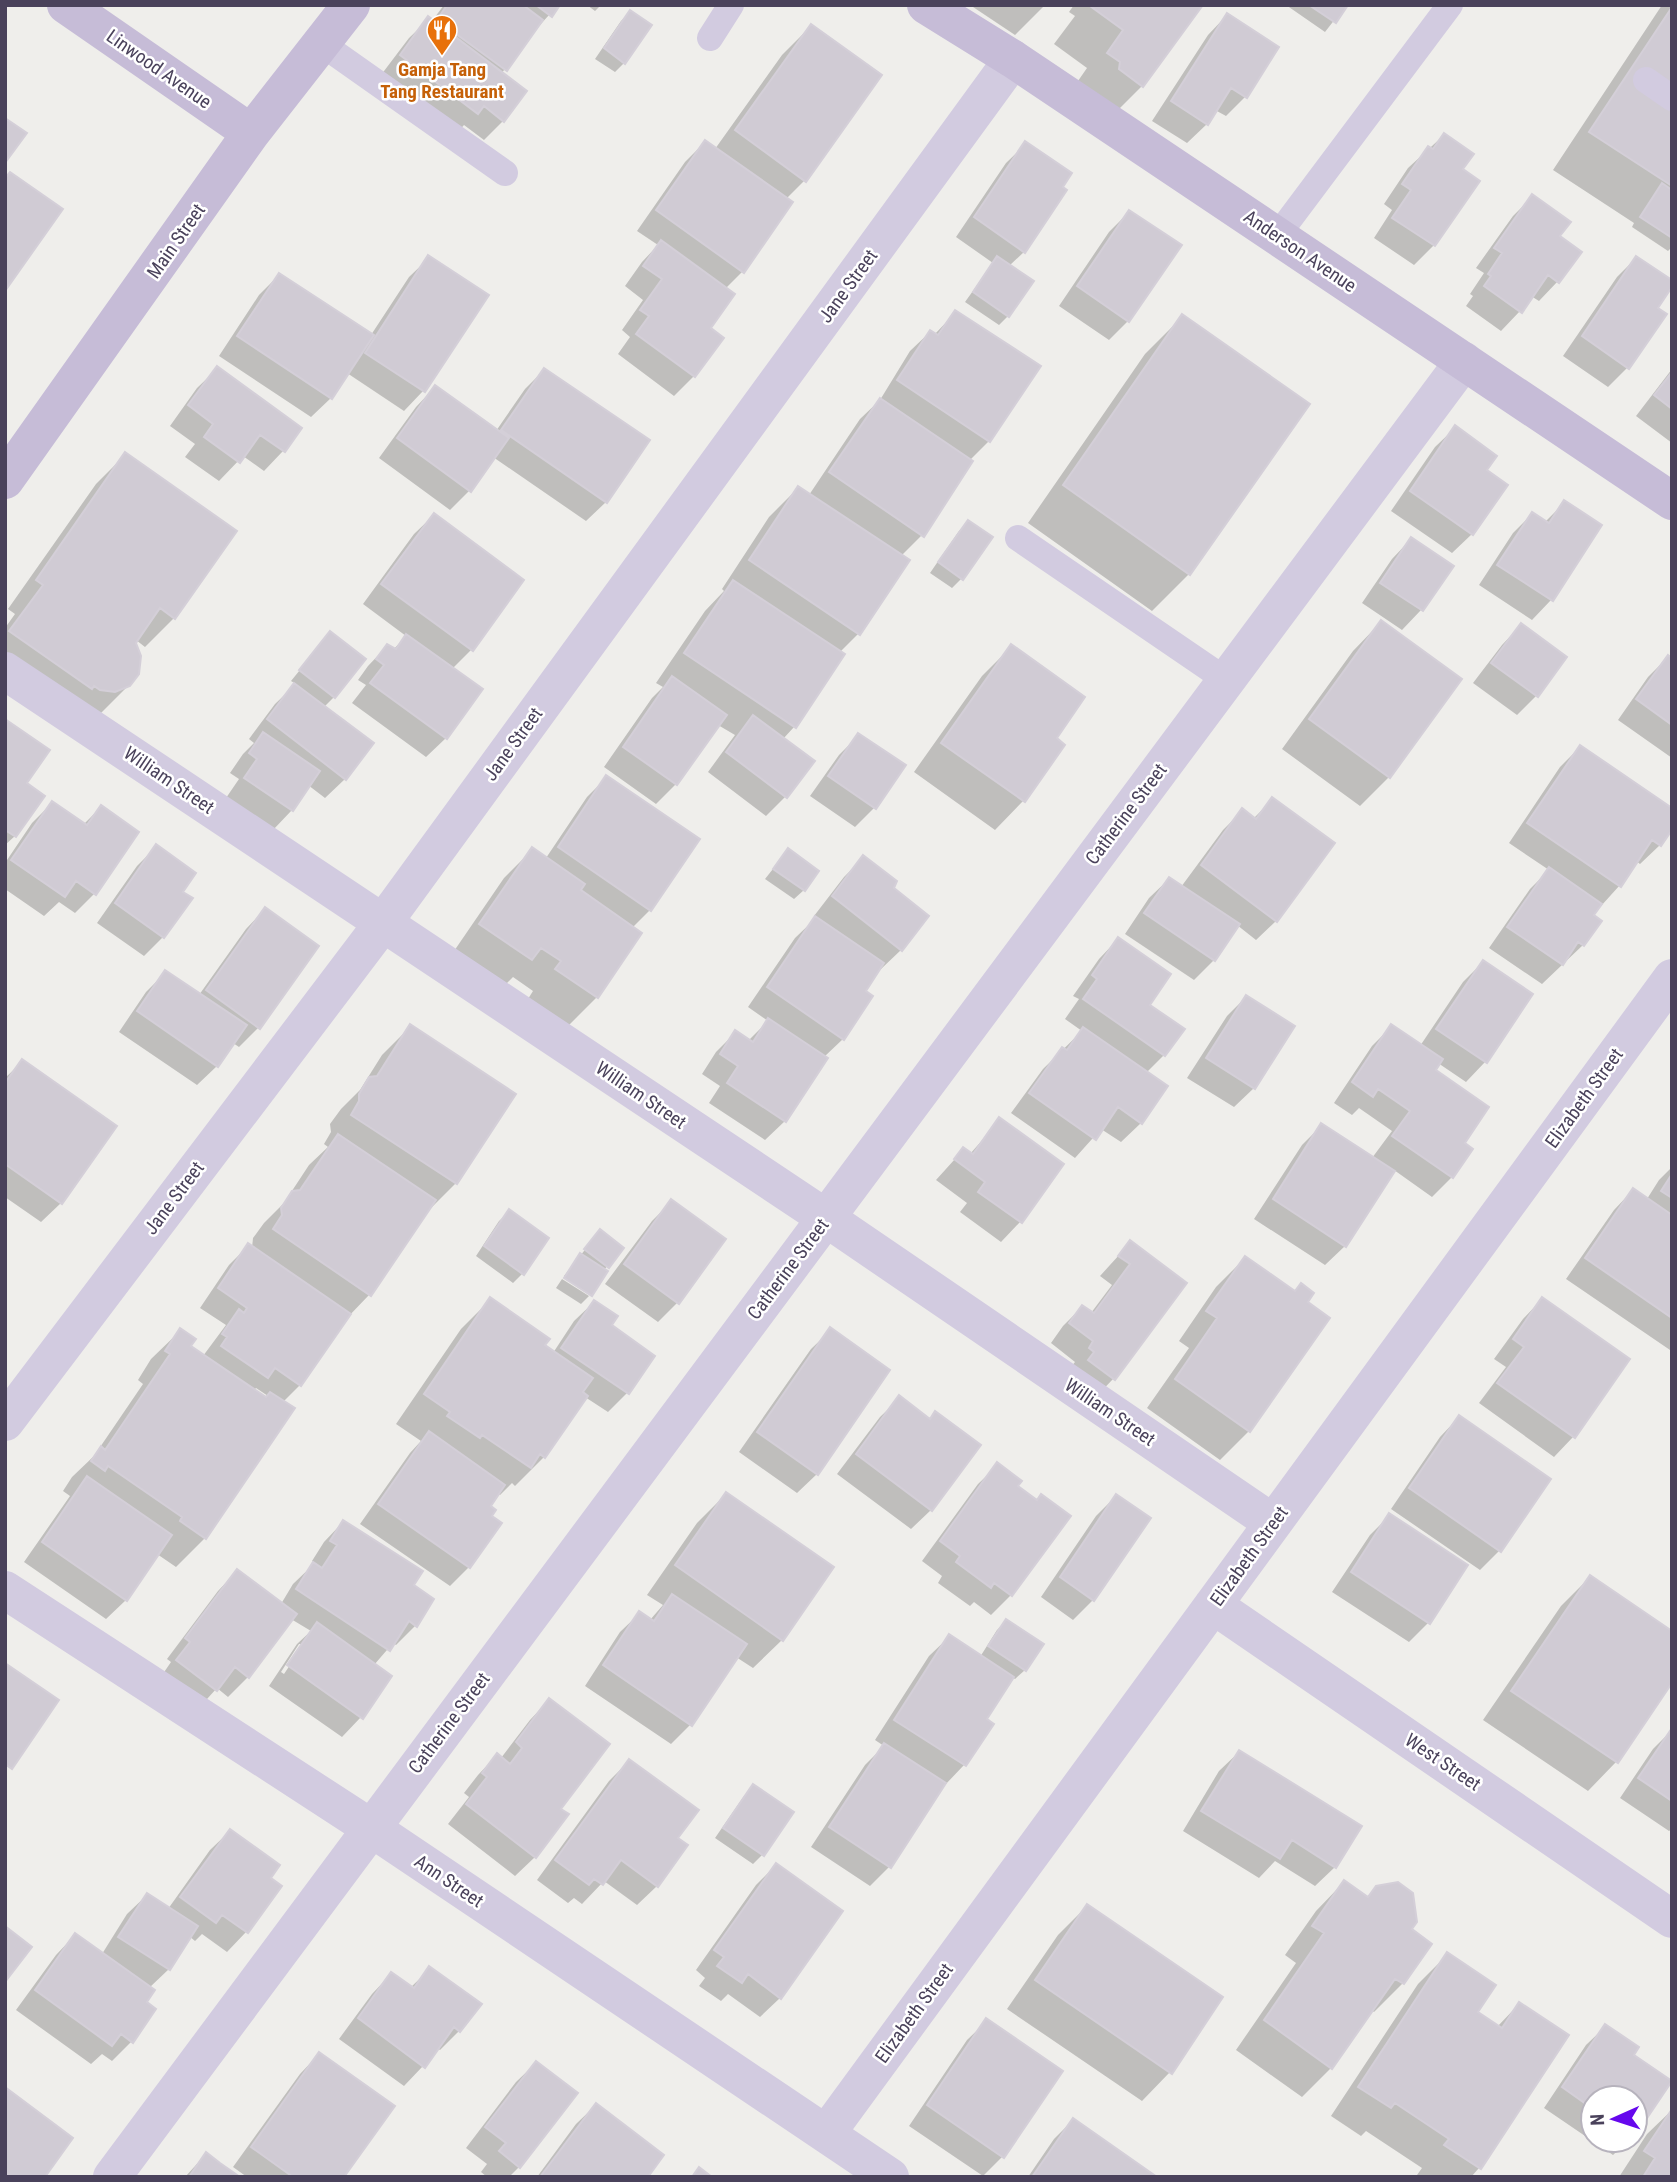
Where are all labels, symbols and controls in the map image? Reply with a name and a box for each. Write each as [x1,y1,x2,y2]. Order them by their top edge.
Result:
restaurant icon: Gamja Tang Tang Restaurant [425,13,459,57]
street label: Linwood Avenue [102,24,216,114]
place label: Gamja Tang Tang Restaurant [380,58,504,103]
street label: Main Street [142,199,210,283]
street label: Anderson Avenue [1239,205,1361,297]
street label: Jane Street [814,245,882,327]
street label: Jane Street [479,703,547,785]
street label: William Street [119,741,219,819]
street label: Catherine Street [1080,759,1172,869]
street label: Elizabeth Street [1540,1044,1628,1152]
street label: William Street [591,1056,691,1134]
street label: Jane Street [139,1157,209,1239]
street label: Catherine Street [742,1214,834,1324]
street label: William Street [1060,1373,1160,1451]
street label: Elizabeth Street [1205,1502,1293,1610]
street label: Catherine Street [403,1668,495,1778]
street label: West Street [1401,1728,1485,1796]
street label: Ann Street [410,1850,488,1912]
street label: Elizabeth Street [870,1959,958,2067]
north arrow [1579,2084,1649,2154]
text: N [1586,2113,1609,2126]

